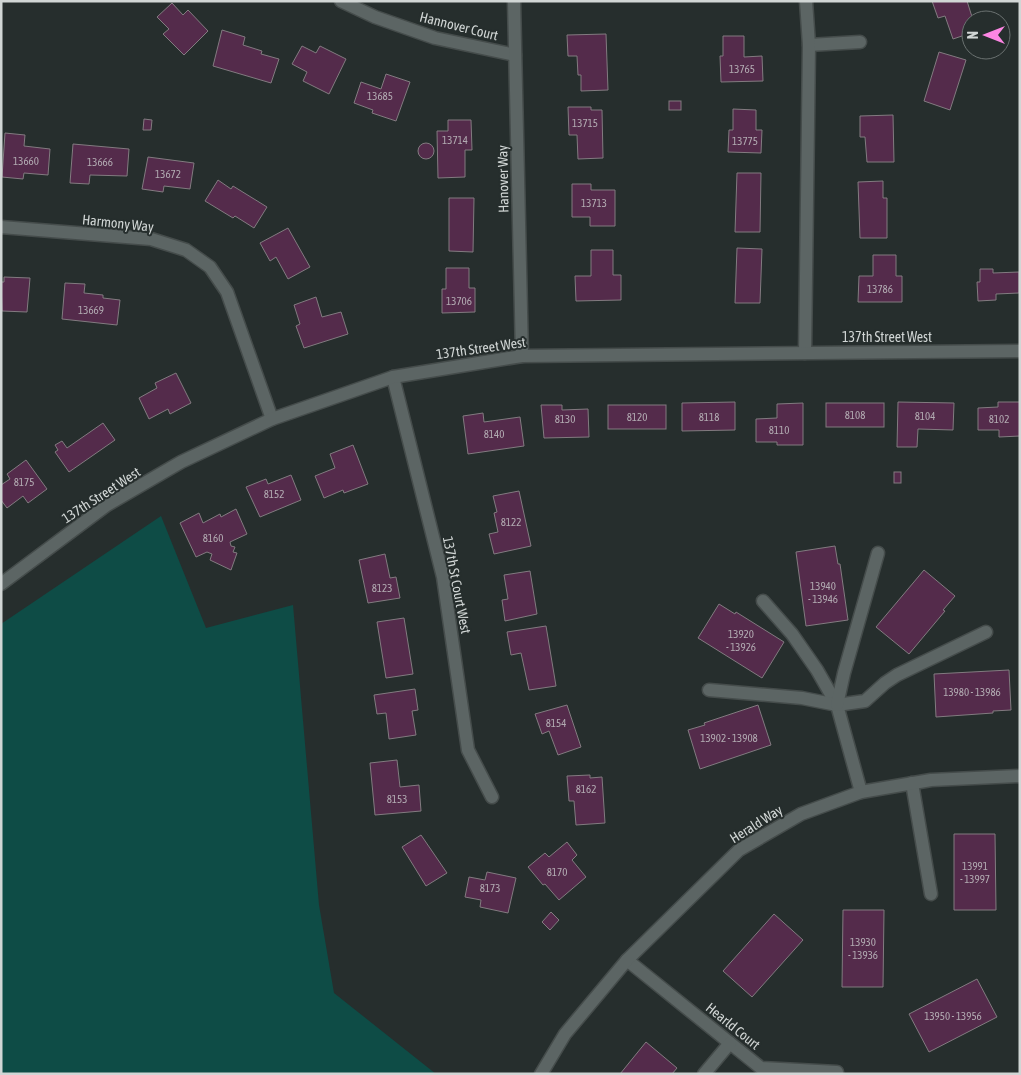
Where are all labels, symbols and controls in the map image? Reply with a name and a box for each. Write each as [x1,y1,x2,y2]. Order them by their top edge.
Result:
street label: Hannover Court [418,9,500,43]
north arrow [961,10,1011,60]
text: N [965,31,981,39]
house number: 13765 [729,63,755,75]
house number: 13685 [367,90,393,102]
house number: 13715 [572,117,598,129]
house number: 13714 [442,134,468,146]
house number: 13775 [732,135,758,147]
street label: Hanover Way [494,145,512,213]
house number: 13660 [13,155,39,167]
house number: 13666 [87,156,113,168]
house number: 13672 [155,168,181,180]
house number: 13713 [581,197,607,209]
street label: Harmony Way [81,211,155,235]
house number: 13786 [867,283,893,295]
house number: 13706 [446,295,472,307]
house number: 13669 [78,304,104,316]
street label: 137th Street West [842,329,932,345]
street label: 137th Street West [435,334,527,362]
house number: 8108 [845,409,865,421]
house number: 8104 [915,410,935,422]
house number: 8120 [627,411,647,423]
house number: 8118 [699,411,719,423]
house number: 8130 [555,413,575,425]
house number: 8102 [989,413,1009,425]
house number: 8110 [769,424,789,436]
house number: 8140 [484,428,504,440]
street label: 137th Street West [59,464,143,526]
house number: 8175 [14,476,34,488]
house number: 8152 [264,488,284,500]
house number: 8122 [501,516,521,528]
house number: 8160 [203,532,223,544]
street label: 137th St Court West [440,535,474,635]
house number: 13940 - 13946 [808,580,838,605]
house number: 8123 [372,582,392,594]
house number: 13920 - 13926 [726,628,756,653]
house number: 13980 - 13986 [943,686,1001,698]
house number: 8154 [546,717,566,729]
house number: 13902 - 13908 [700,732,758,744]
house number: 8162 [576,783,596,795]
house number: 8153 [387,793,407,805]
street label: Herald Way [727,801,785,846]
house number: 13991 - 13997 [960,860,990,885]
house number: 8170 [547,866,567,878]
house number: 8173 [480,882,500,894]
house number: 13930 - 13936 [848,936,878,961]
street label: Hearld Court [703,999,763,1053]
house number: 13950 - 13956 [924,1010,982,1022]

